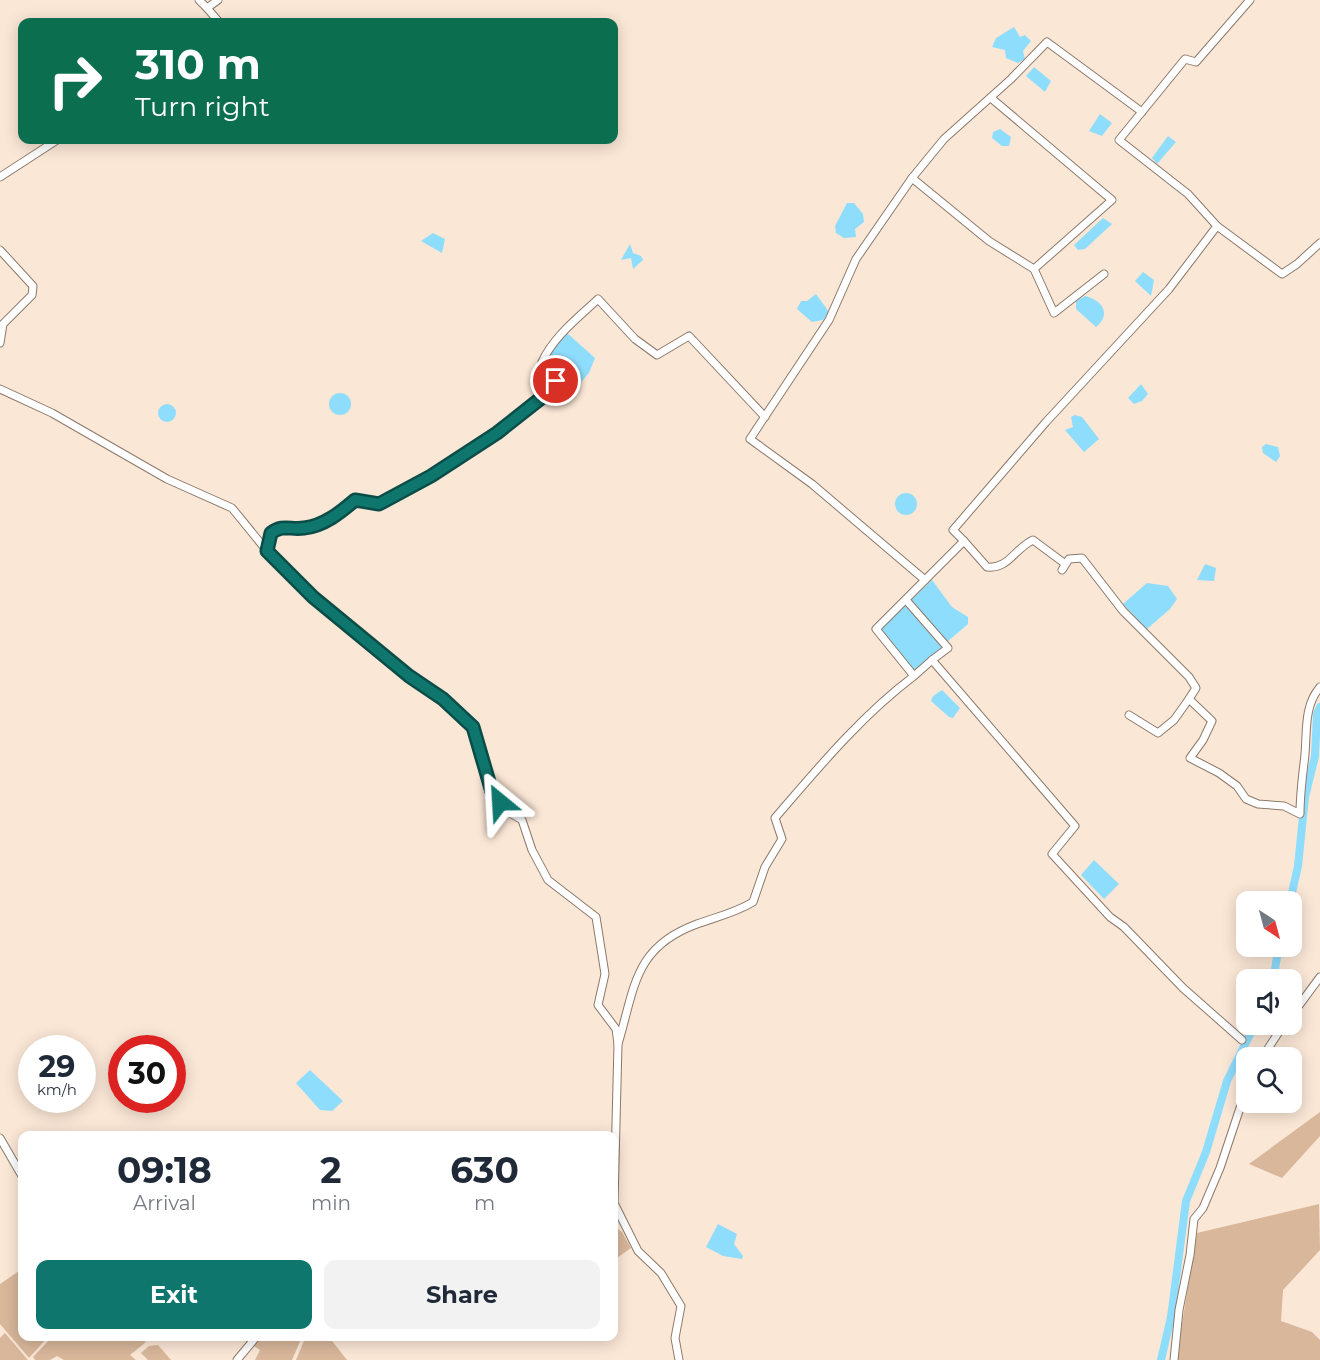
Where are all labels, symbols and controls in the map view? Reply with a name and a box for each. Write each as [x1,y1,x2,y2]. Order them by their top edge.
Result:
text: 310 m [135,38,261,90]
icon: right [36,42,114,120]
text: Turn right [135,90,270,123]
pin [530,355,581,406]
icon: arrive [539,364,572,397]
position arrow [468,770,532,834]
north arrow [1236,891,1302,957]
map controls [1236,891,1302,1113]
button: sound [1236,969,1302,1035]
speed limit sign: 30 [108,1035,186,1113]
button: search [1236,1047,1302,1113]
text: 29 [39,1048,75,1085]
text: km/h [37,1080,77,1099]
text: 09:18 [117,1148,212,1192]
text: 2 [320,1148,342,1192]
text: 630 [450,1148,519,1192]
text: Arrival [133,1191,196,1215]
text: min [311,1191,351,1215]
text: m [474,1191,495,1215]
button: Exit [36,1260,312,1329]
button: Share [324,1260,600,1329]

